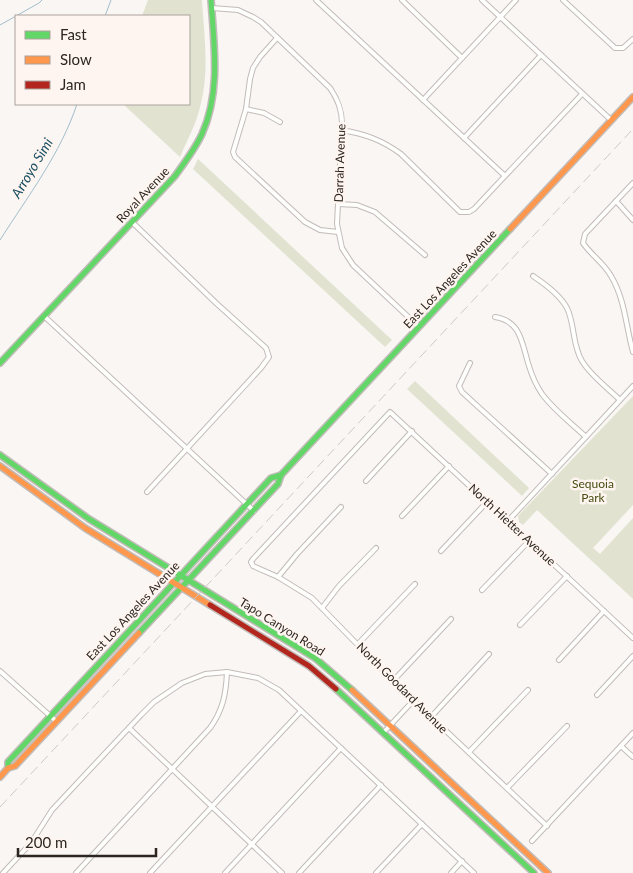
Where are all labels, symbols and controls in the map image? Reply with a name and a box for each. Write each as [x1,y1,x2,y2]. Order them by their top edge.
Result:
legend [15,15,190,105]
text: Fast [60,25,87,43]
text: Slow [60,50,92,68]
text: Jam [60,75,86,93]
street label: Darrah Avenue [331,123,348,203]
water label: Arroyo Simi [7,134,56,202]
street label: Royal Avenue [113,164,172,226]
street label: East Los Angeles Avenue [400,226,499,331]
park label: Sequoia Park [572,476,614,505]
street label: North Hietter Avenue [466,480,559,569]
street label: East Los Angeles Avenue [83,558,182,663]
street label: Tapo Canyon Road [237,594,328,659]
street label: North Goodard Avenue [354,639,451,736]
scale bar [18,826,155,858]
text: 200 m [25,833,67,851]

